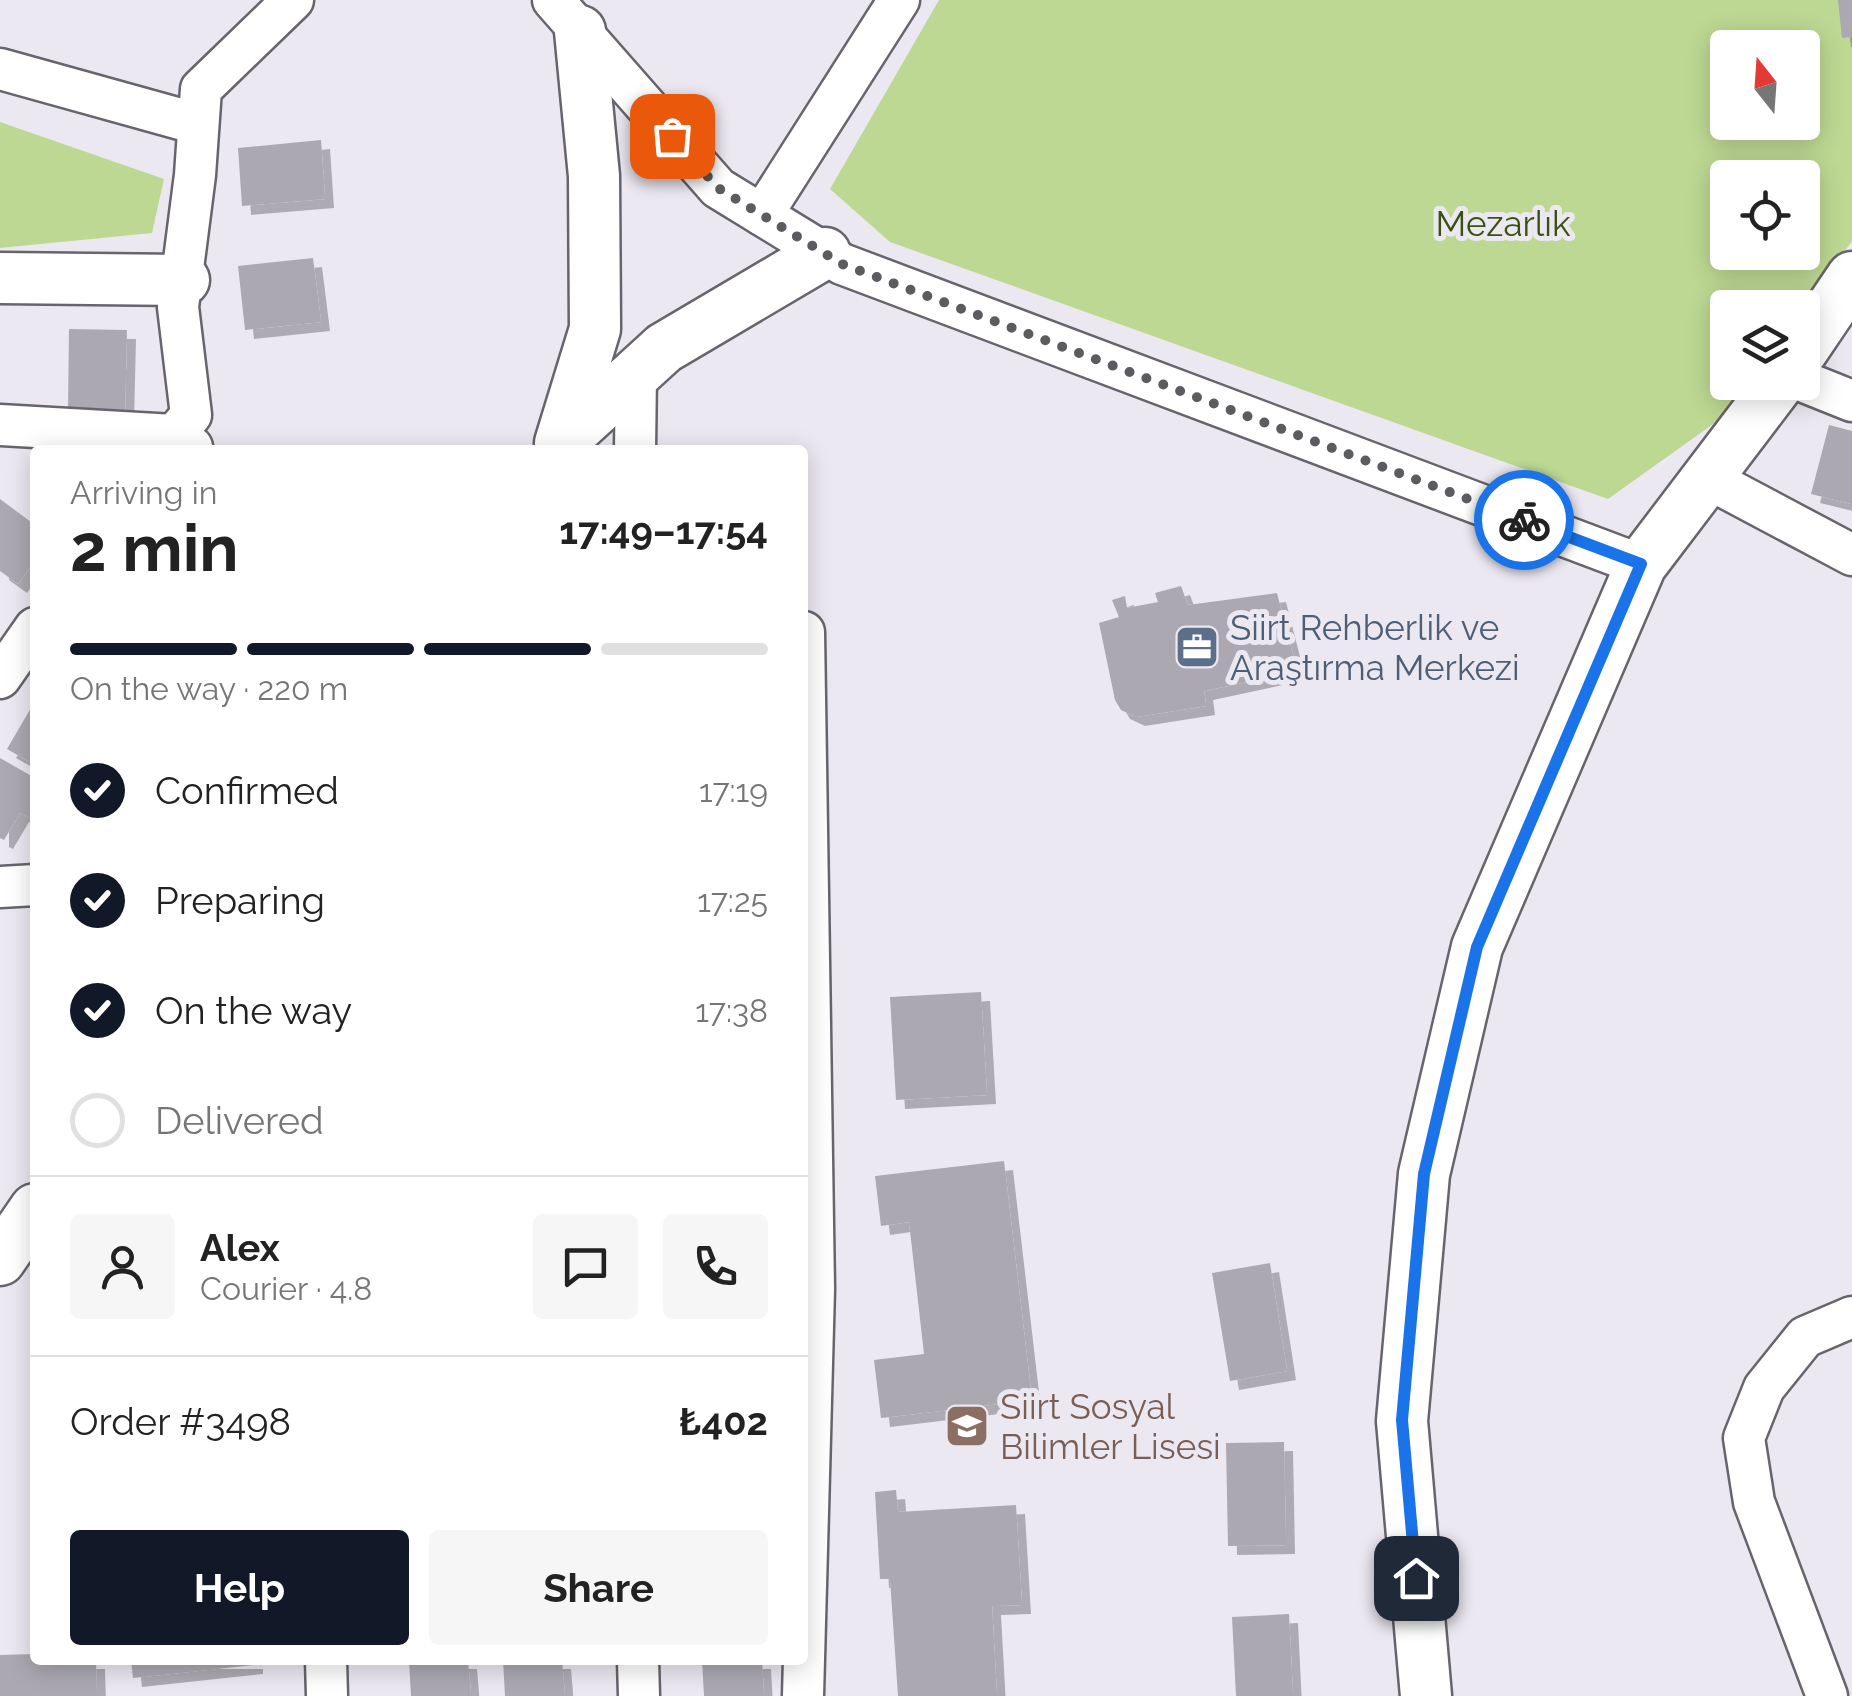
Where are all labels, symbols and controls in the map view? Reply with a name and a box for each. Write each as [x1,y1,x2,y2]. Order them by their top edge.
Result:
north arrow [1710,30,1820,140]
map controls [1710,30,1820,400]
pin [630,94,715,179]
icon: bag [645,109,700,164]
button: locate [1710,160,1820,270]
park label: Mezarlık [1436,203,1571,244]
button: layers [1710,290,1820,400]
courier [1474,470,1574,570]
text: Arriving in [70,474,217,511]
icon: bike [1497,493,1552,548]
text: 17:49–17:54 [559,508,768,553]
text: 2 min [70,510,239,586]
place label: Siirt Rehberlik ve Araştırma Merkezi [1230,607,1520,688]
office icon: Siirt Rehberlik ve Araştırma Merkezi [1174,624,1220,670]
text: On the way · 220 m [70,670,348,707]
icon: check [70,763,125,818]
text: Confirmed [155,768,339,813]
text: 17:19 [699,772,768,809]
icon: check [70,873,125,928]
text: Preparing [155,878,325,923]
text: 17:25 [697,882,768,919]
icon: check [70,983,125,1038]
text: On the way [155,988,352,1033]
text: 17:38 [695,992,768,1029]
text: Delivered [155,1098,324,1143]
button: person [70,1214,175,1319]
button: chat [533,1214,638,1319]
button: phone [663,1214,768,1319]
text: Alex [200,1225,280,1270]
text: Courier · 4.8 [200,1270,372,1307]
place label: Siirt Sosyal Bilimler Lisesi [1000,1386,1221,1467]
text: Order #3498 [70,1399,291,1444]
text: ₺402 [679,1399,768,1444]
school or university icon: Siirt Sosyal Bilimler Lisesi [944,1403,990,1449]
button: Help [70,1530,409,1645]
button: Share [429,1530,768,1645]
pin [1374,1536,1459,1621]
icon: home [1389,1551,1444,1606]

